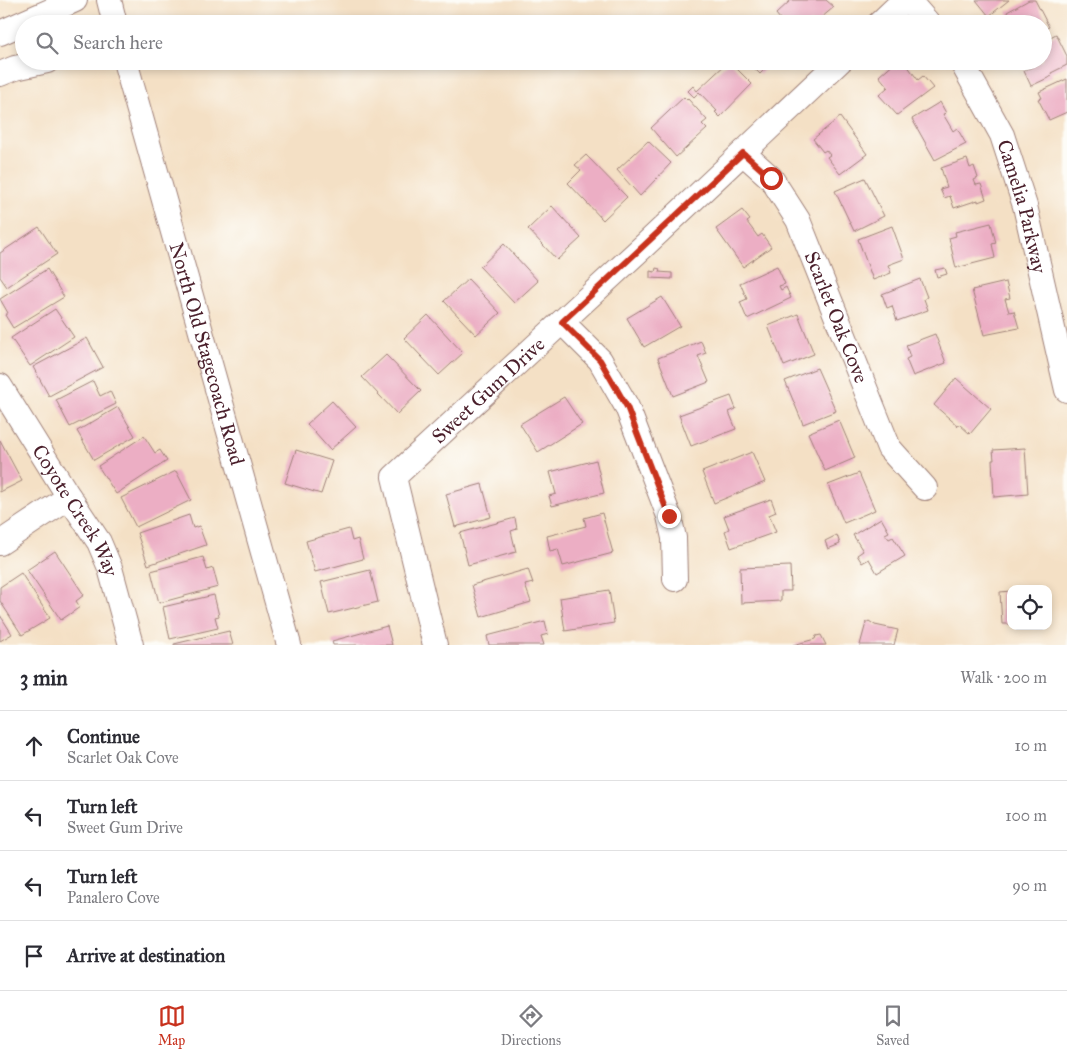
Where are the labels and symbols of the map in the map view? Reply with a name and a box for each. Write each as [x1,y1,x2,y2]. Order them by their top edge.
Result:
street label: Camelia Parkway [992,137,1052,276]
route start [760,167,783,190]
street label: North Old Stagecoach Road [165,240,250,468]
street label: Scarlet Oak Cove [800,248,874,386]
street label: Sweet Gum Drive [427,332,549,448]
street label: Coyote Creek Way [27,440,124,579]
route end [658,505,681,528]

